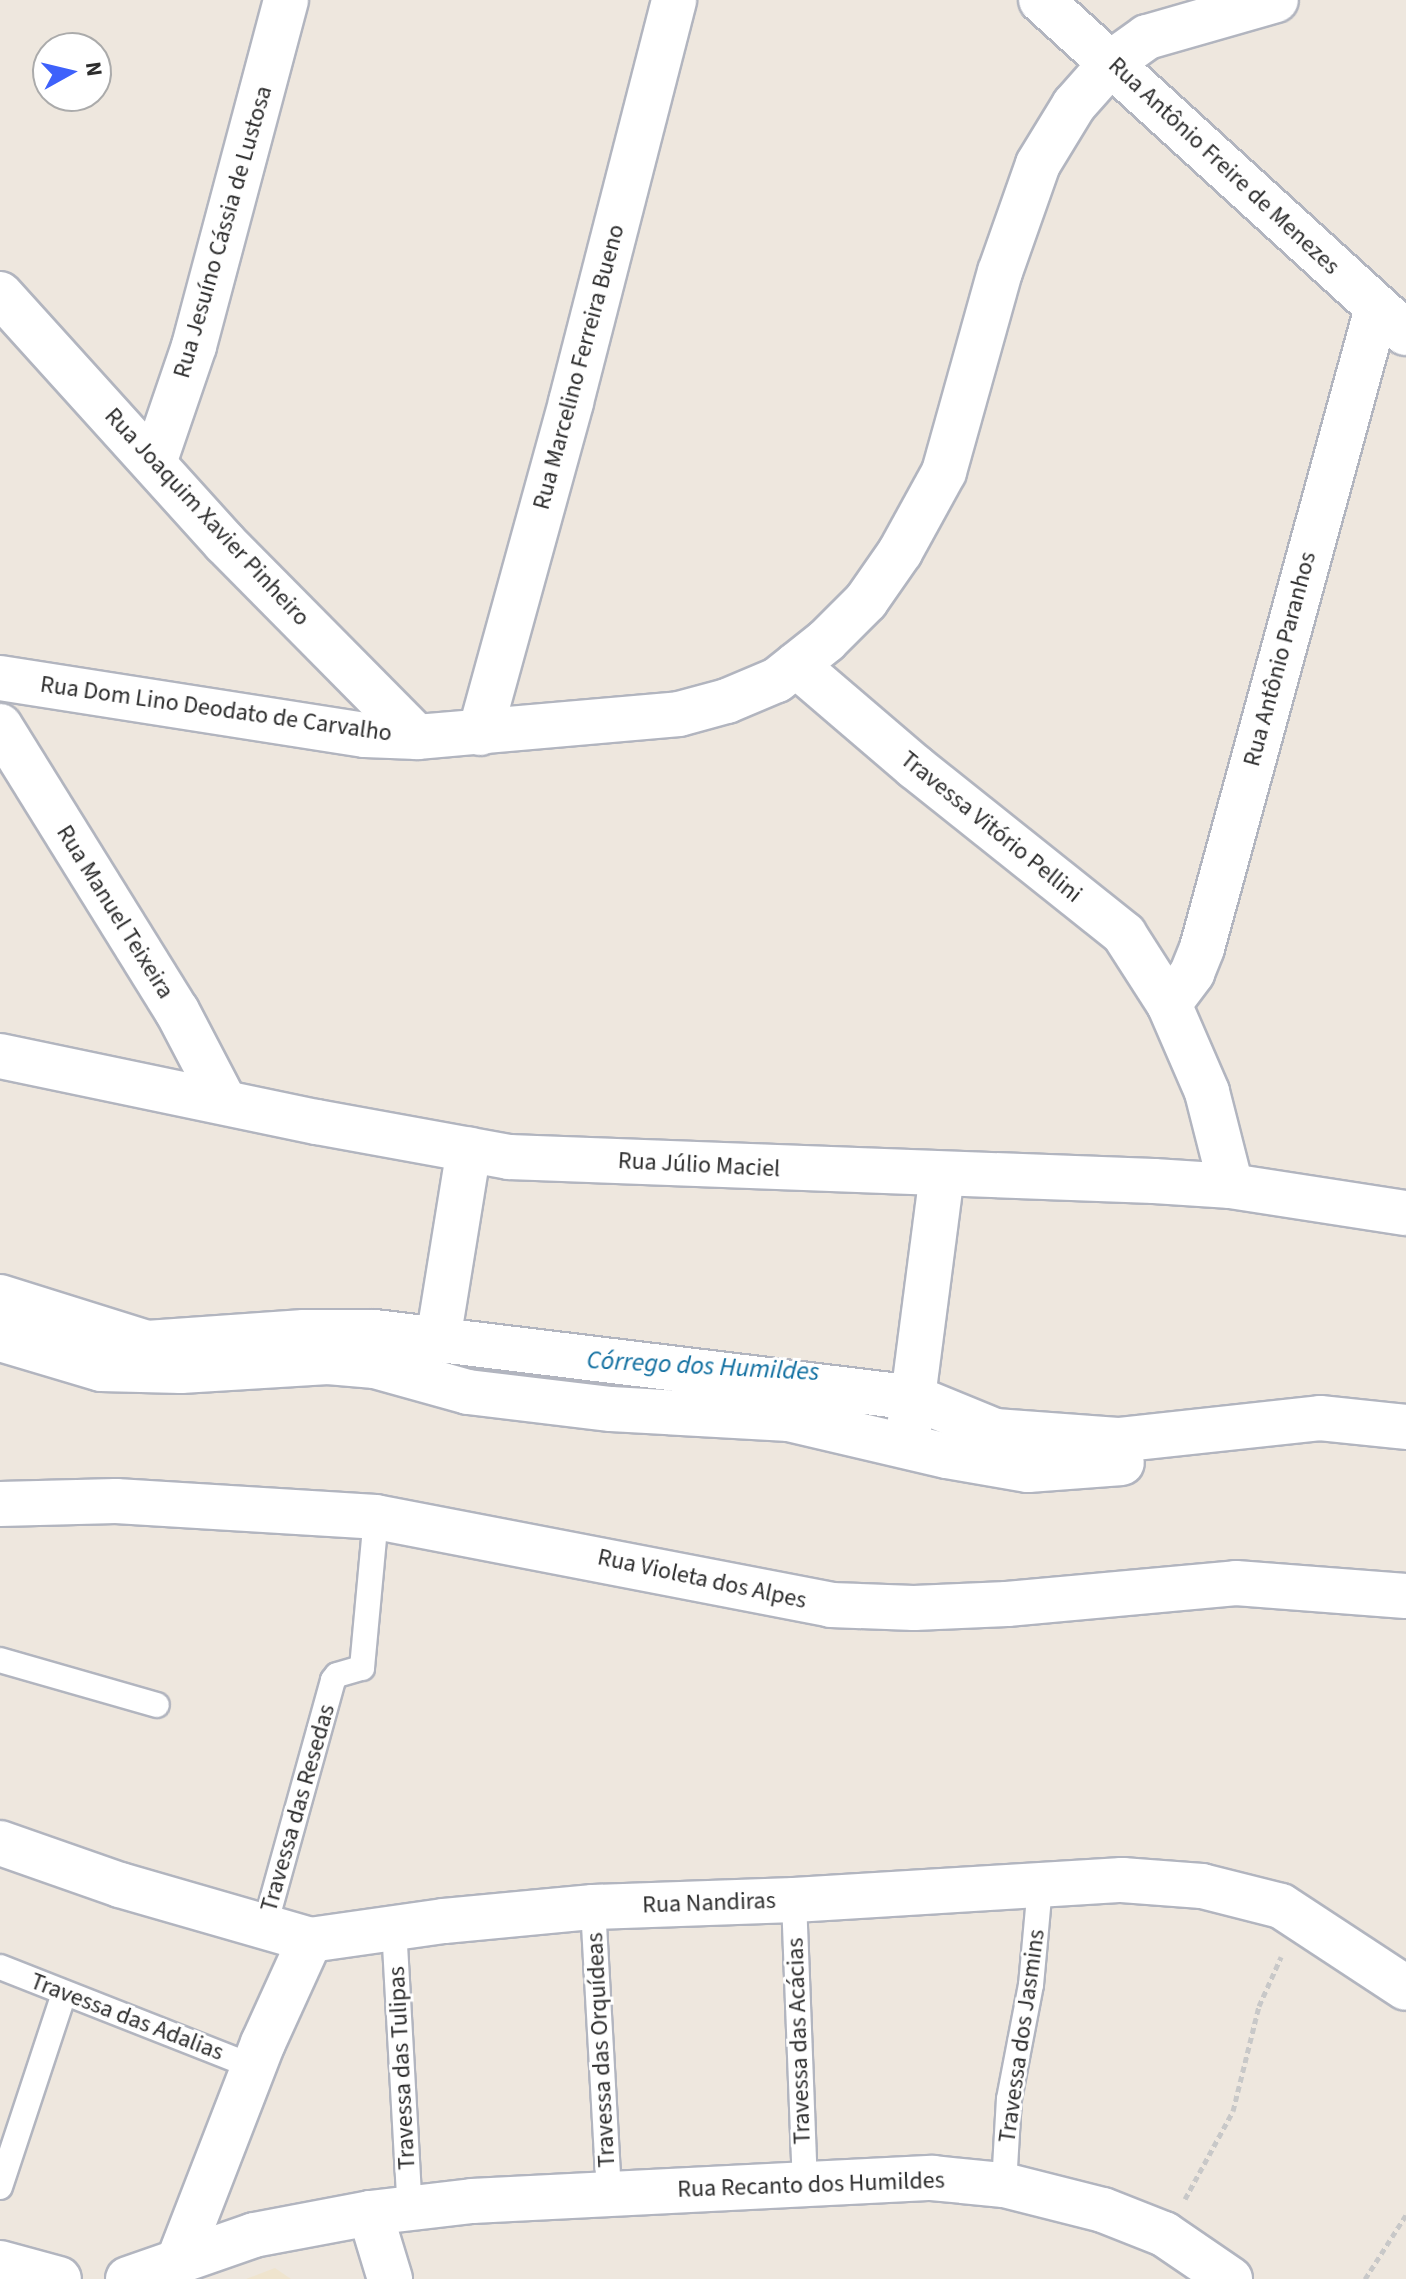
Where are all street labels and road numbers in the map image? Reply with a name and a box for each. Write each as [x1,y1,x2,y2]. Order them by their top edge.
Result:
street label: Rua Antônio Freire de Menezes [1102,51,1346,281]
street label: Rua Jesuíno Cássia de Lustosa [167,83,279,381]
street label: Rua Marcelino Ferreira Bueno [527,221,631,513]
street label: Rua Joaquim Xavier Pinheiro [98,402,316,632]
street label: Rua Antônio Paranhos [1237,548,1323,770]
street label: Rua Dom Lino Deodato de Carvalho [38,670,394,748]
street label: Travessa Vitório Pellini [895,745,1087,909]
street label: Rua Manuel Teixeira [50,820,180,1004]
street label: Rua Júlio Maciel [617,1146,781,1184]
street label: Rua Violeta dos Alpes [595,1543,809,1615]
street label: Travessa das Resedas [255,1701,341,1915]
street label: Rua Nandiras [642,1886,776,1920]
street label: Travessa dos Jasmins [993,1927,1051,2145]
street label: Travessa das Orquídeas [580,1932,622,2168]
street label: Travessa das Acácias [781,1937,817,2145]
street label: Travessa das Tulipas [382,1965,422,2171]
street label: Travessa das Adalias [26,1967,228,2067]
street label: Rua Recanto dos Humildes [677,2166,945,2204]

